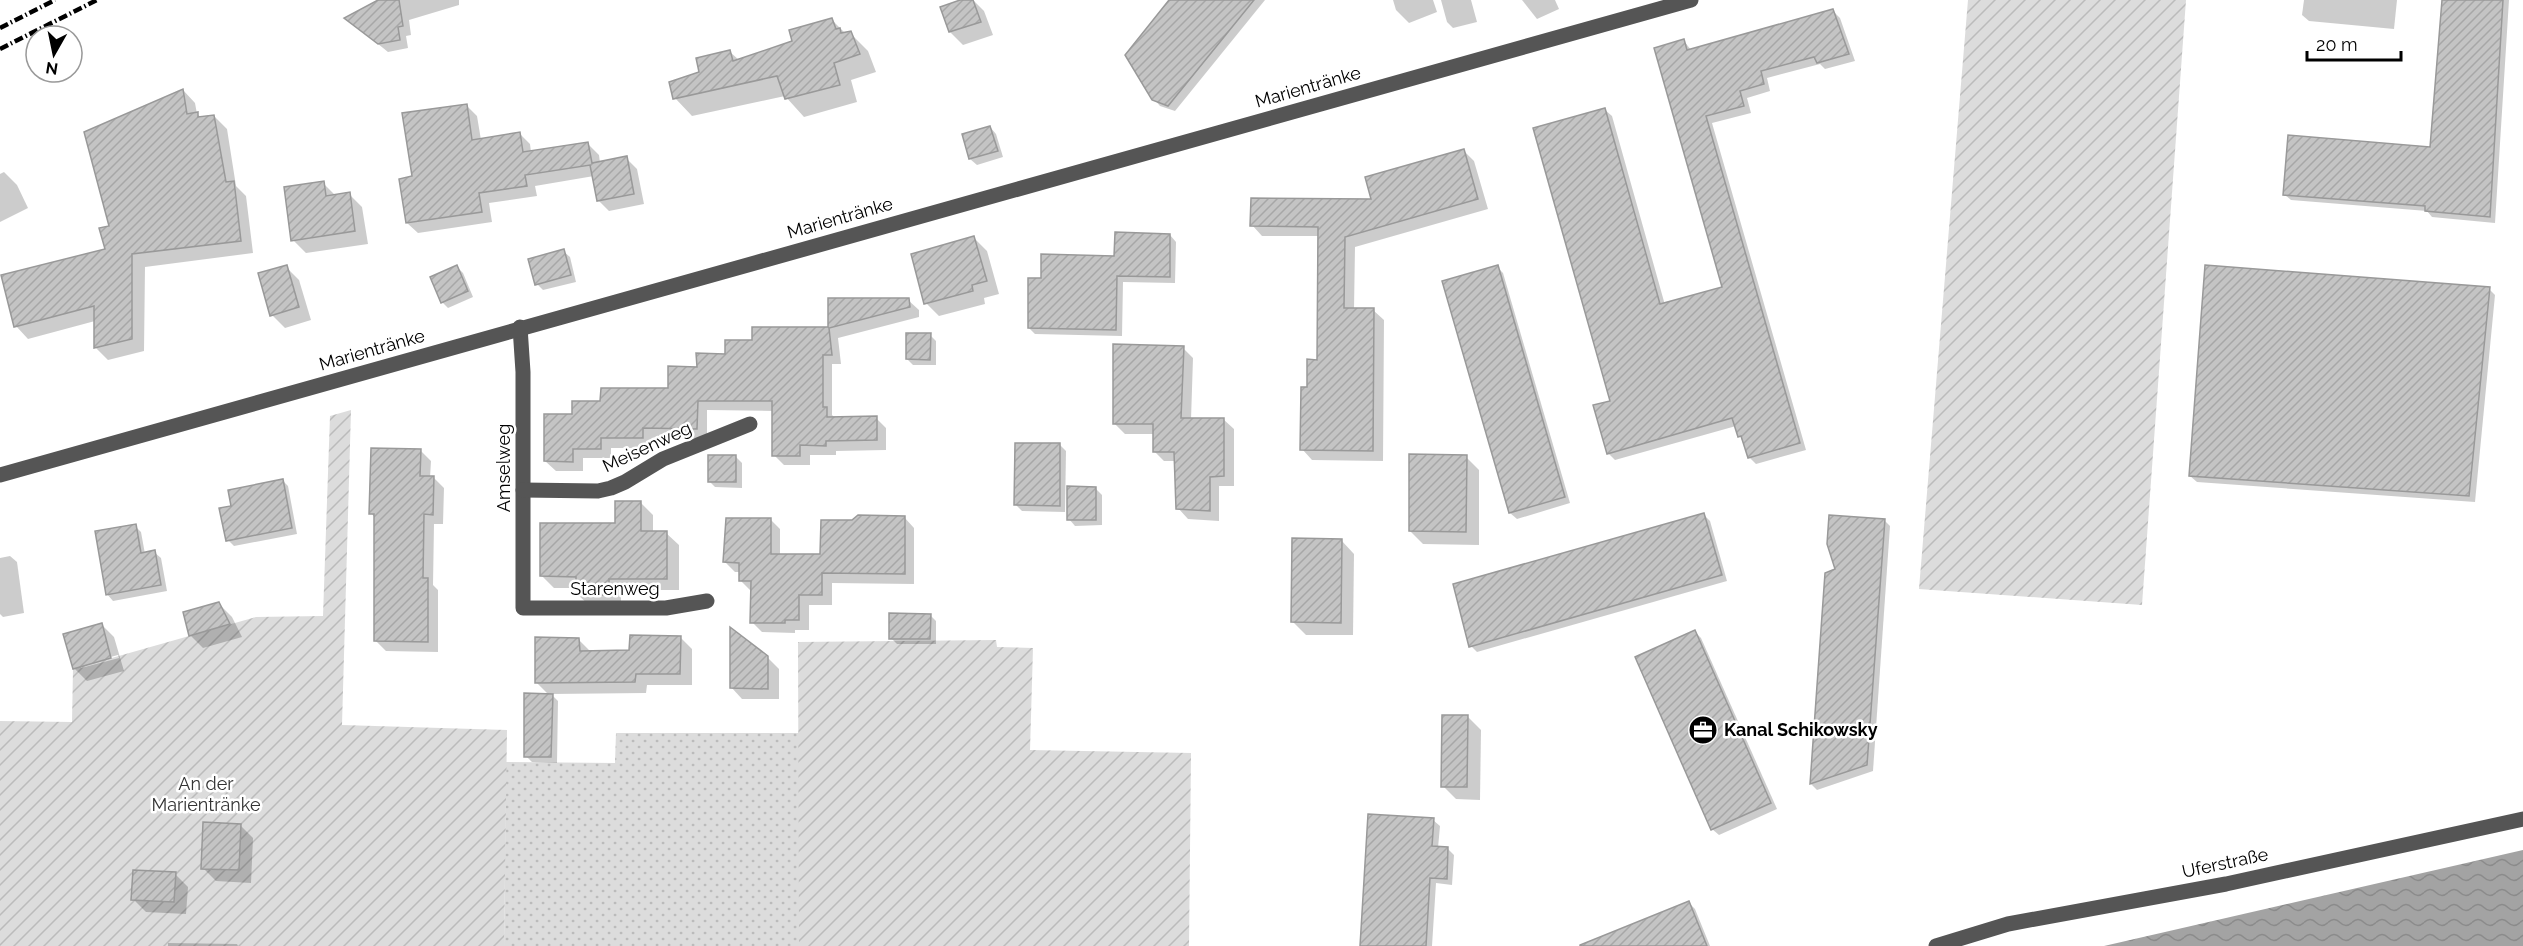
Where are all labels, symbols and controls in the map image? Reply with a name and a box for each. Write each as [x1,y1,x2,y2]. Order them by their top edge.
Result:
north arrow [24,24,84,84]
scale bar [2307,24,2402,62]
text: 20 m [2316,34,2358,55]
text: N [44,58,59,79]
street label: Marientränke [1253,61,1364,112]
street label: Marientränke [785,192,896,243]
street label: Marientränke [317,324,428,375]
street label: Meisenweg [599,417,695,476]
street label: Amselweg [493,424,514,512]
street label: Starenweg [570,578,660,599]
office icon: Kanal Schikowsky [1687,714,1719,746]
place label: Kanal Schikowsky [1724,719,1878,740]
park label: An der Marientränke [152,773,261,815]
street label: Uferstraße [2180,843,2270,882]

